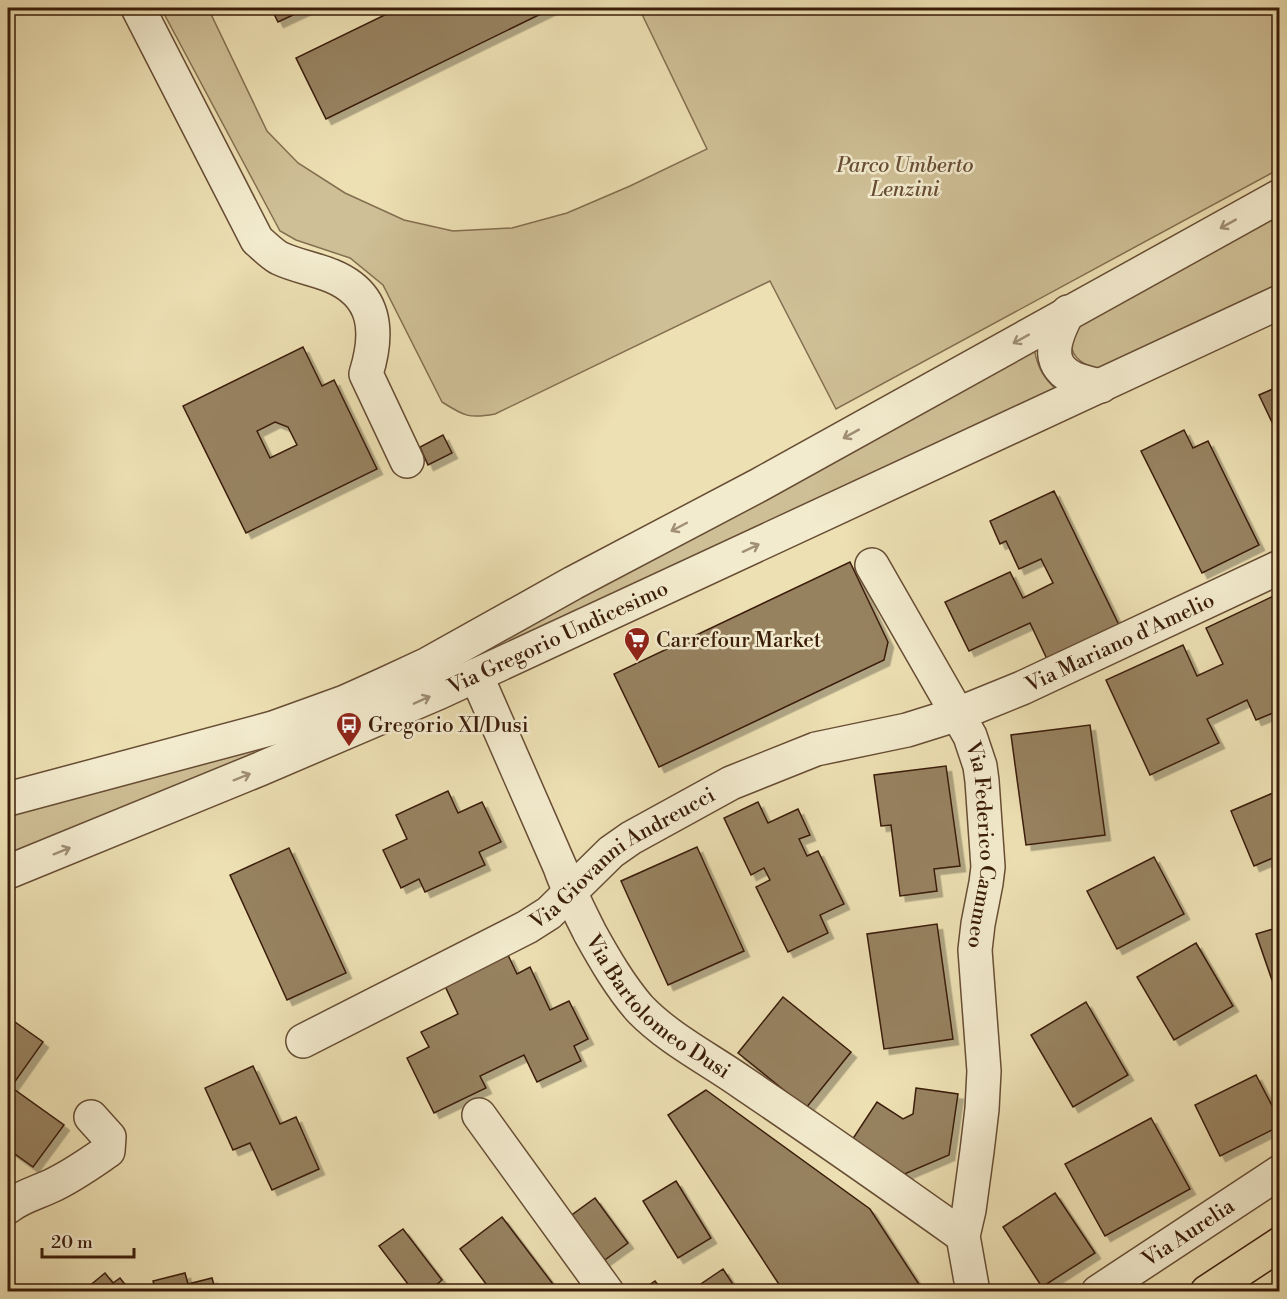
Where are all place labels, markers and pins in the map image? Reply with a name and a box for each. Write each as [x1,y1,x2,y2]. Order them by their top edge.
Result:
supermarket icon: Carrefour Market [622,625,652,663]
place label: Carrefour Market [656,628,822,654]
bus stop icon: Gregorio XI/Dusi [334,710,364,748]
place label: Gregorio XI/Dusi [368,713,529,739]

